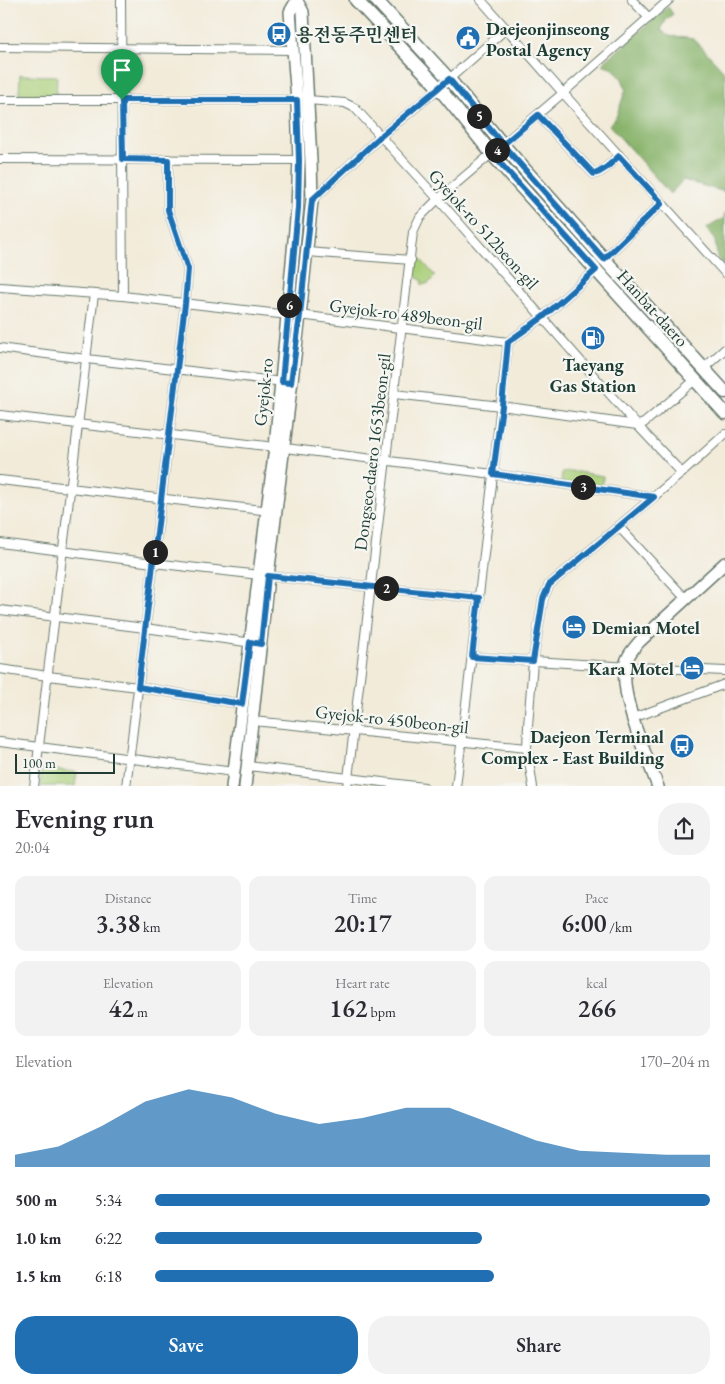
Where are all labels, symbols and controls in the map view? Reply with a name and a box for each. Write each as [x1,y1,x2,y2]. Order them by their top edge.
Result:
place label: Daejeonjinseong Postal Agency [486,17,610,61]
bus stop icon: 용전동주민센터 [266,21,292,47]
place label: 용전동주민센터 [296,23,418,46]
public building icon: Daejeonjinseong Postal Agency [455,25,481,51]
pin [101,49,143,100]
icon: arrive [108,56,136,84]
pin: 5 [466,104,492,128]
text: 5 [476,107,483,125]
pin: 4 [484,138,510,162]
text: 4 [494,141,501,159]
street label: Gyejok-ro 512beon-gil [424,164,544,294]
street label: Hanbat-daero [612,265,694,351]
pin: 6 [276,292,302,318]
street label: Gyejok-ro 489beon-gil [328,293,484,335]
text: 6 [286,296,293,314]
fuel station icon: Taeyang Gas Station [580,325,606,351]
street label: Dongseo-daero 1653beon-gil [348,352,396,552]
place label: Taeyang Gas Station [550,353,636,397]
street label: Gyejok-ro [248,357,278,427]
pin: 3 [570,474,596,500]
text: 3 [580,478,587,496]
pin: 1 [142,540,168,564]
text: 1 [152,543,159,561]
pin: 2 [374,576,398,600]
text: 2 [383,579,390,597]
hotel icon: Demian Motel [561,614,587,640]
place label: Demian Motel [592,616,700,639]
hotel icon: Kara Motel [679,655,705,681]
place label: Kara Motel [588,657,674,680]
street label: Gyejok-ro 450beon-gil [314,700,470,738]
place label: Daejeon Terminal Complex - East Building [481,725,665,769]
bus stop icon: Daejeon Terminal Complex - East Building [669,733,695,759]
scale bar [15,752,115,775]
text: 100 m [22,754,56,772]
text: Evening run [15,800,154,836]
button: share [658,803,710,855]
text: 20:04 [15,837,50,858]
text: Distance [105,889,152,907]
text: Time [348,889,377,907]
text: Pace [585,889,609,907]
text: 3.38 [96,907,140,939]
text: 20:17 [333,907,392,939]
text: 6:00 [561,907,607,939]
text: km [140,918,161,936]
text: /km [607,918,632,936]
text: Elevation [103,974,153,992]
text: Heart rate [335,974,390,992]
text: kcal [586,974,607,992]
text: 42 [108,992,134,1024]
text: 162 [329,992,368,1024]
text: 266 [578,992,616,1024]
text: m [134,1003,148,1021]
text: bpm [368,1003,396,1021]
text: Elevation [15,1051,73,1072]
text: 170–204 m [639,1051,710,1072]
text: 500 m [15,1190,57,1211]
text: 5:34 [95,1190,122,1211]
text: 1.0 km [15,1228,61,1249]
text: 6:22 [95,1228,122,1249]
text: 1.5 km [15,1266,61,1287]
text: 6:18 [95,1266,122,1287]
button: Save [15,1316,358,1374]
button: Share [368,1316,710,1374]

